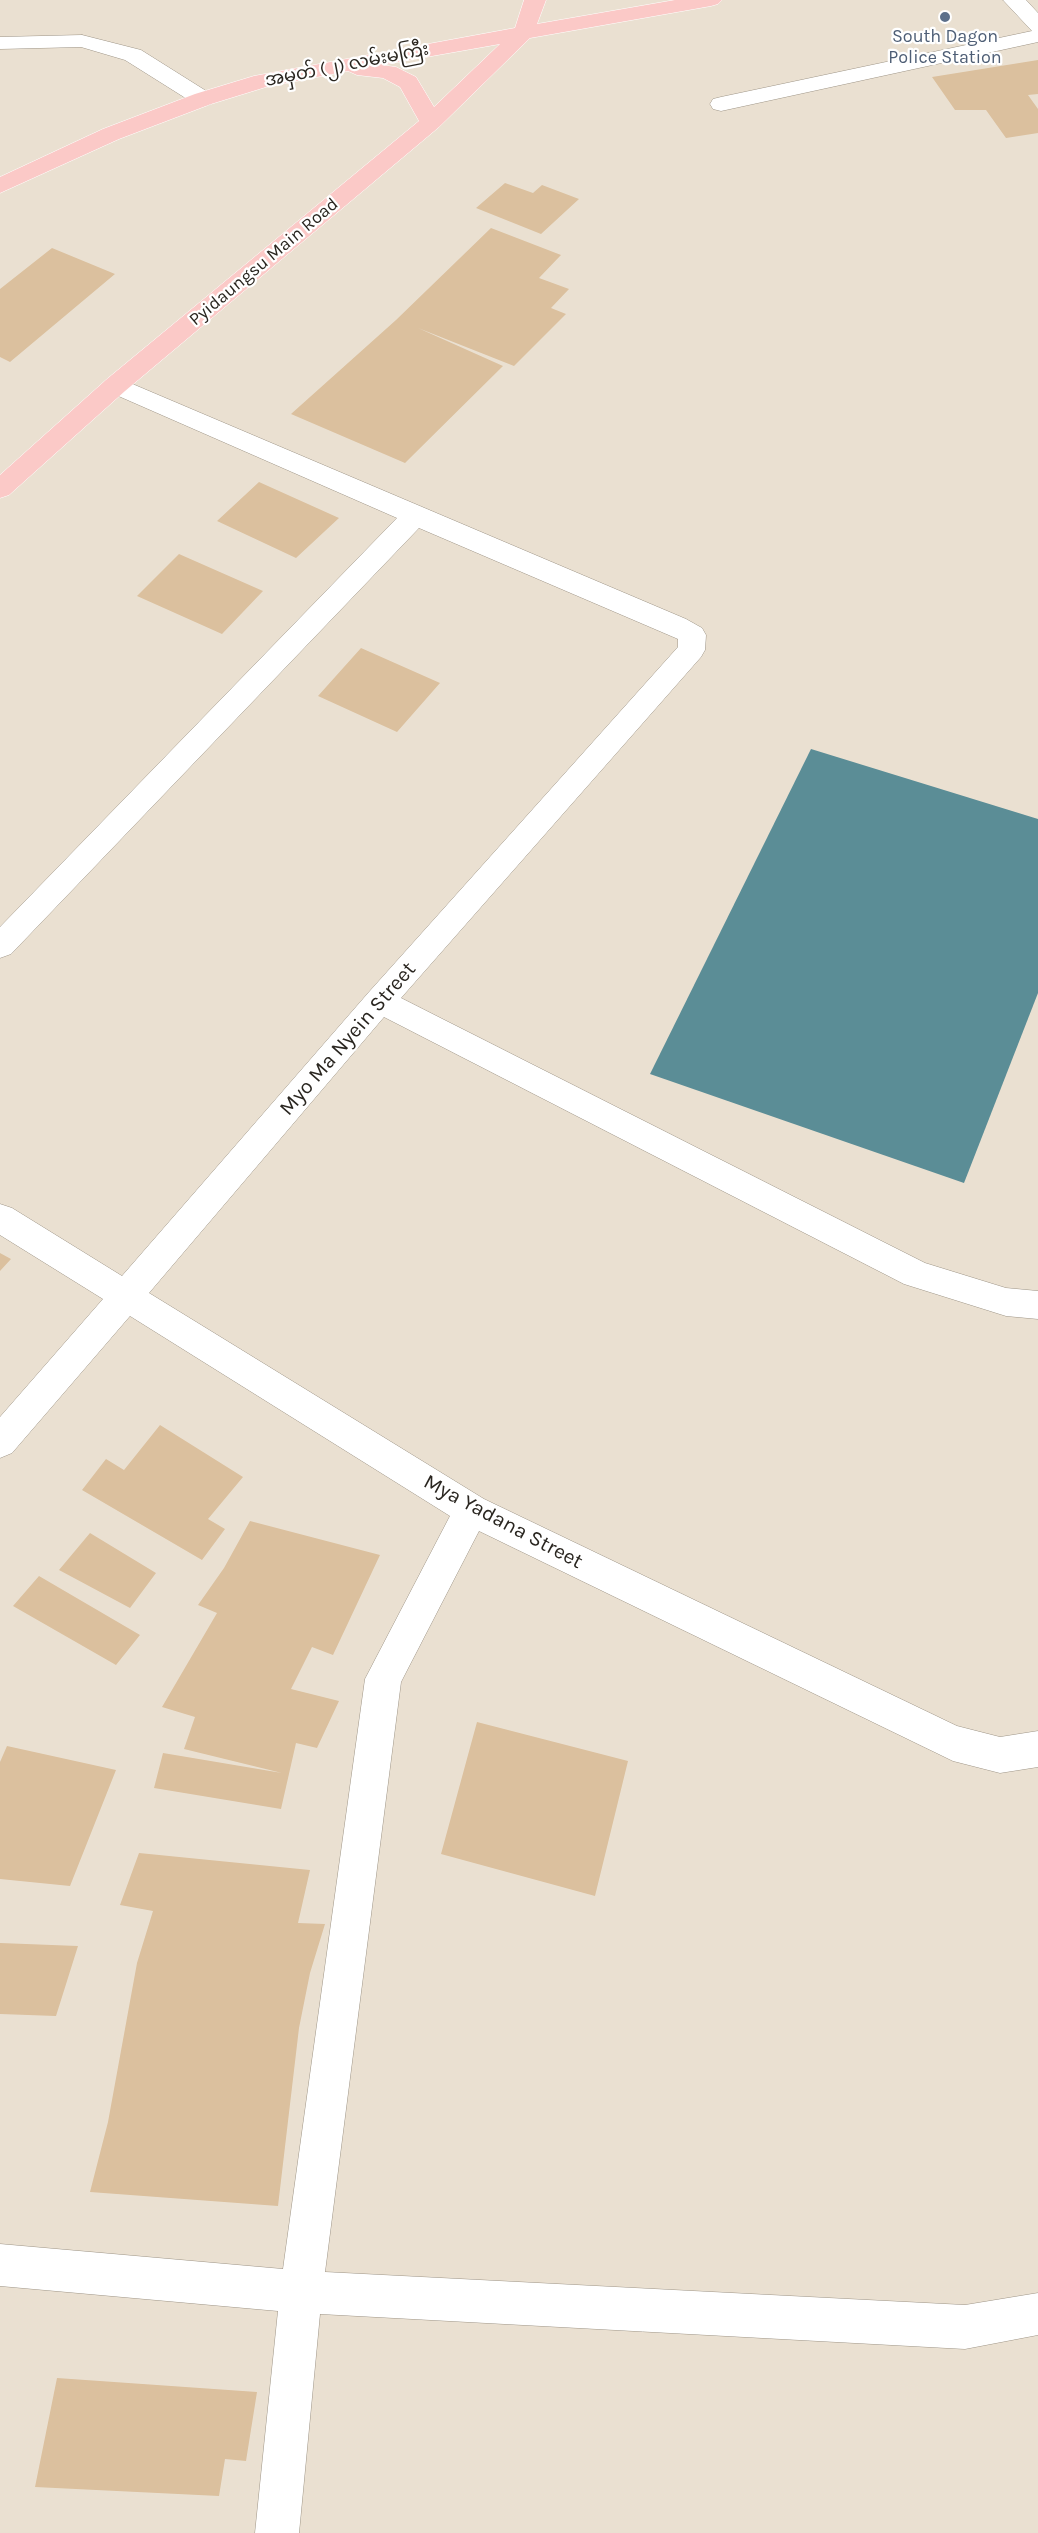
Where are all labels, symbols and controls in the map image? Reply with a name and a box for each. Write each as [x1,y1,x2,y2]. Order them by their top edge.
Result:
marker: South Dagon Police Station [938,10,952,24]
place label: South Dagon Police Station [888,26,1002,68]
street label: အမှတ် (၂) လမ်းမကြီး [263,39,431,91]
street label: Pyidaungsu Main Road [185,193,343,331]
street label: Myo Ma Nyein Street [275,957,421,1121]
street label: Mya Yadana Street [419,1469,587,1575]

